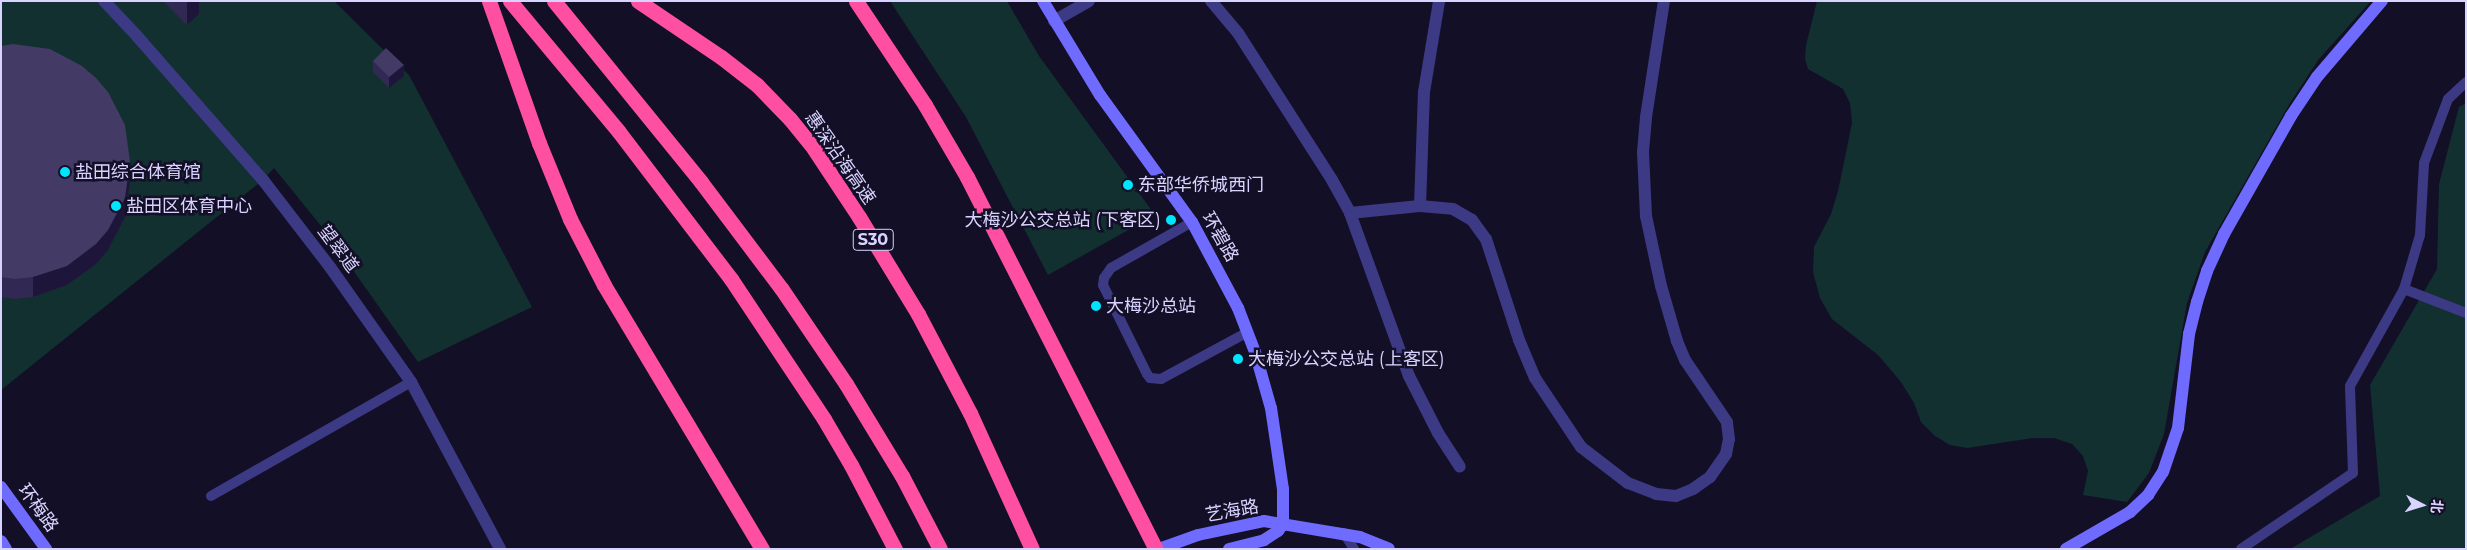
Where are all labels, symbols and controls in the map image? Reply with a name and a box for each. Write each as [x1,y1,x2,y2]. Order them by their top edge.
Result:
street label: 惠深沿海高速 [800,108,880,208]
place label: 盐田综合体育馆 [75,161,201,183]
marker: 盐田综合体育馆 [59,166,71,178]
place label: 东部华侨城西门 [1138,174,1264,196]
marker: 东部华侨城西门 [1122,179,1134,191]
place label: 盐田区体育中心 [126,195,252,217]
marker: 盐田区体育中心 [110,200,122,212]
street label: 环碧路 [1197,208,1243,266]
place label: 大梅沙公交总站 (下客区) [964,209,1161,231]
marker: 大梅沙公交总站 (下客区) [1165,214,1177,226]
street label: 望翠道 [313,221,363,277]
road number: S30 [852,226,894,254]
place label: 大梅沙总站 [1106,295,1196,317]
marker: 大梅沙总站 [1090,300,1102,312]
place label: 大梅沙公交总站 (上客区) [1248,348,1445,370]
marker: 大梅沙公交总站 (上客区) [1232,353,1244,365]
street label: 环梅路 [13,480,63,536]
north arrow [2397,480,2447,530]
street label: 艺海路 [1204,496,1260,526]
text: 北 [2427,499,2447,514]

